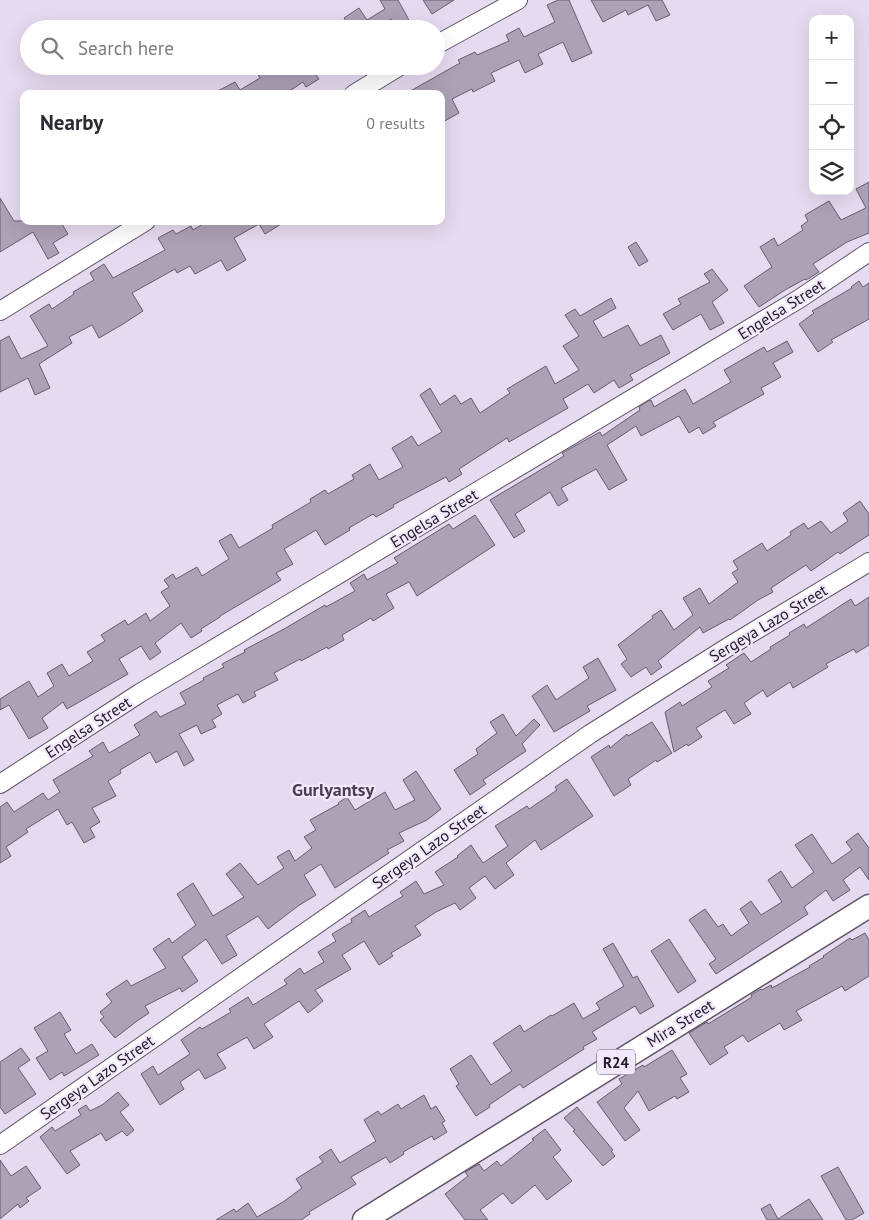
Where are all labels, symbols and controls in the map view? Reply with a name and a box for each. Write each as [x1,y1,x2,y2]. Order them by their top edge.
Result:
map controls [809,15,854,195]
button: + [809,15,854,60]
search box [20,20,445,75]
icon: search [38,34,66,62]
text: Search here [78,36,174,60]
button: − [809,60,854,105]
button: locate [809,105,854,150]
text: Nearby [40,109,103,136]
text: 0 results [366,113,425,133]
button: layers [809,150,854,195]
street label: Engelsa Street [734,274,829,344]
street label: Engelsa Street [387,484,482,552]
street label: Sergeya Lazo Street [705,579,831,666]
street label: Engelsa Street [41,691,135,762]
district label: Gurlyantsy [292,778,374,801]
street label: Sergeya Lazo Street [368,799,490,893]
street label: Mira Street [643,994,718,1051]
street label: Sergeya Lazo Street [36,1030,158,1124]
road number: R24 [597,1050,635,1074]

